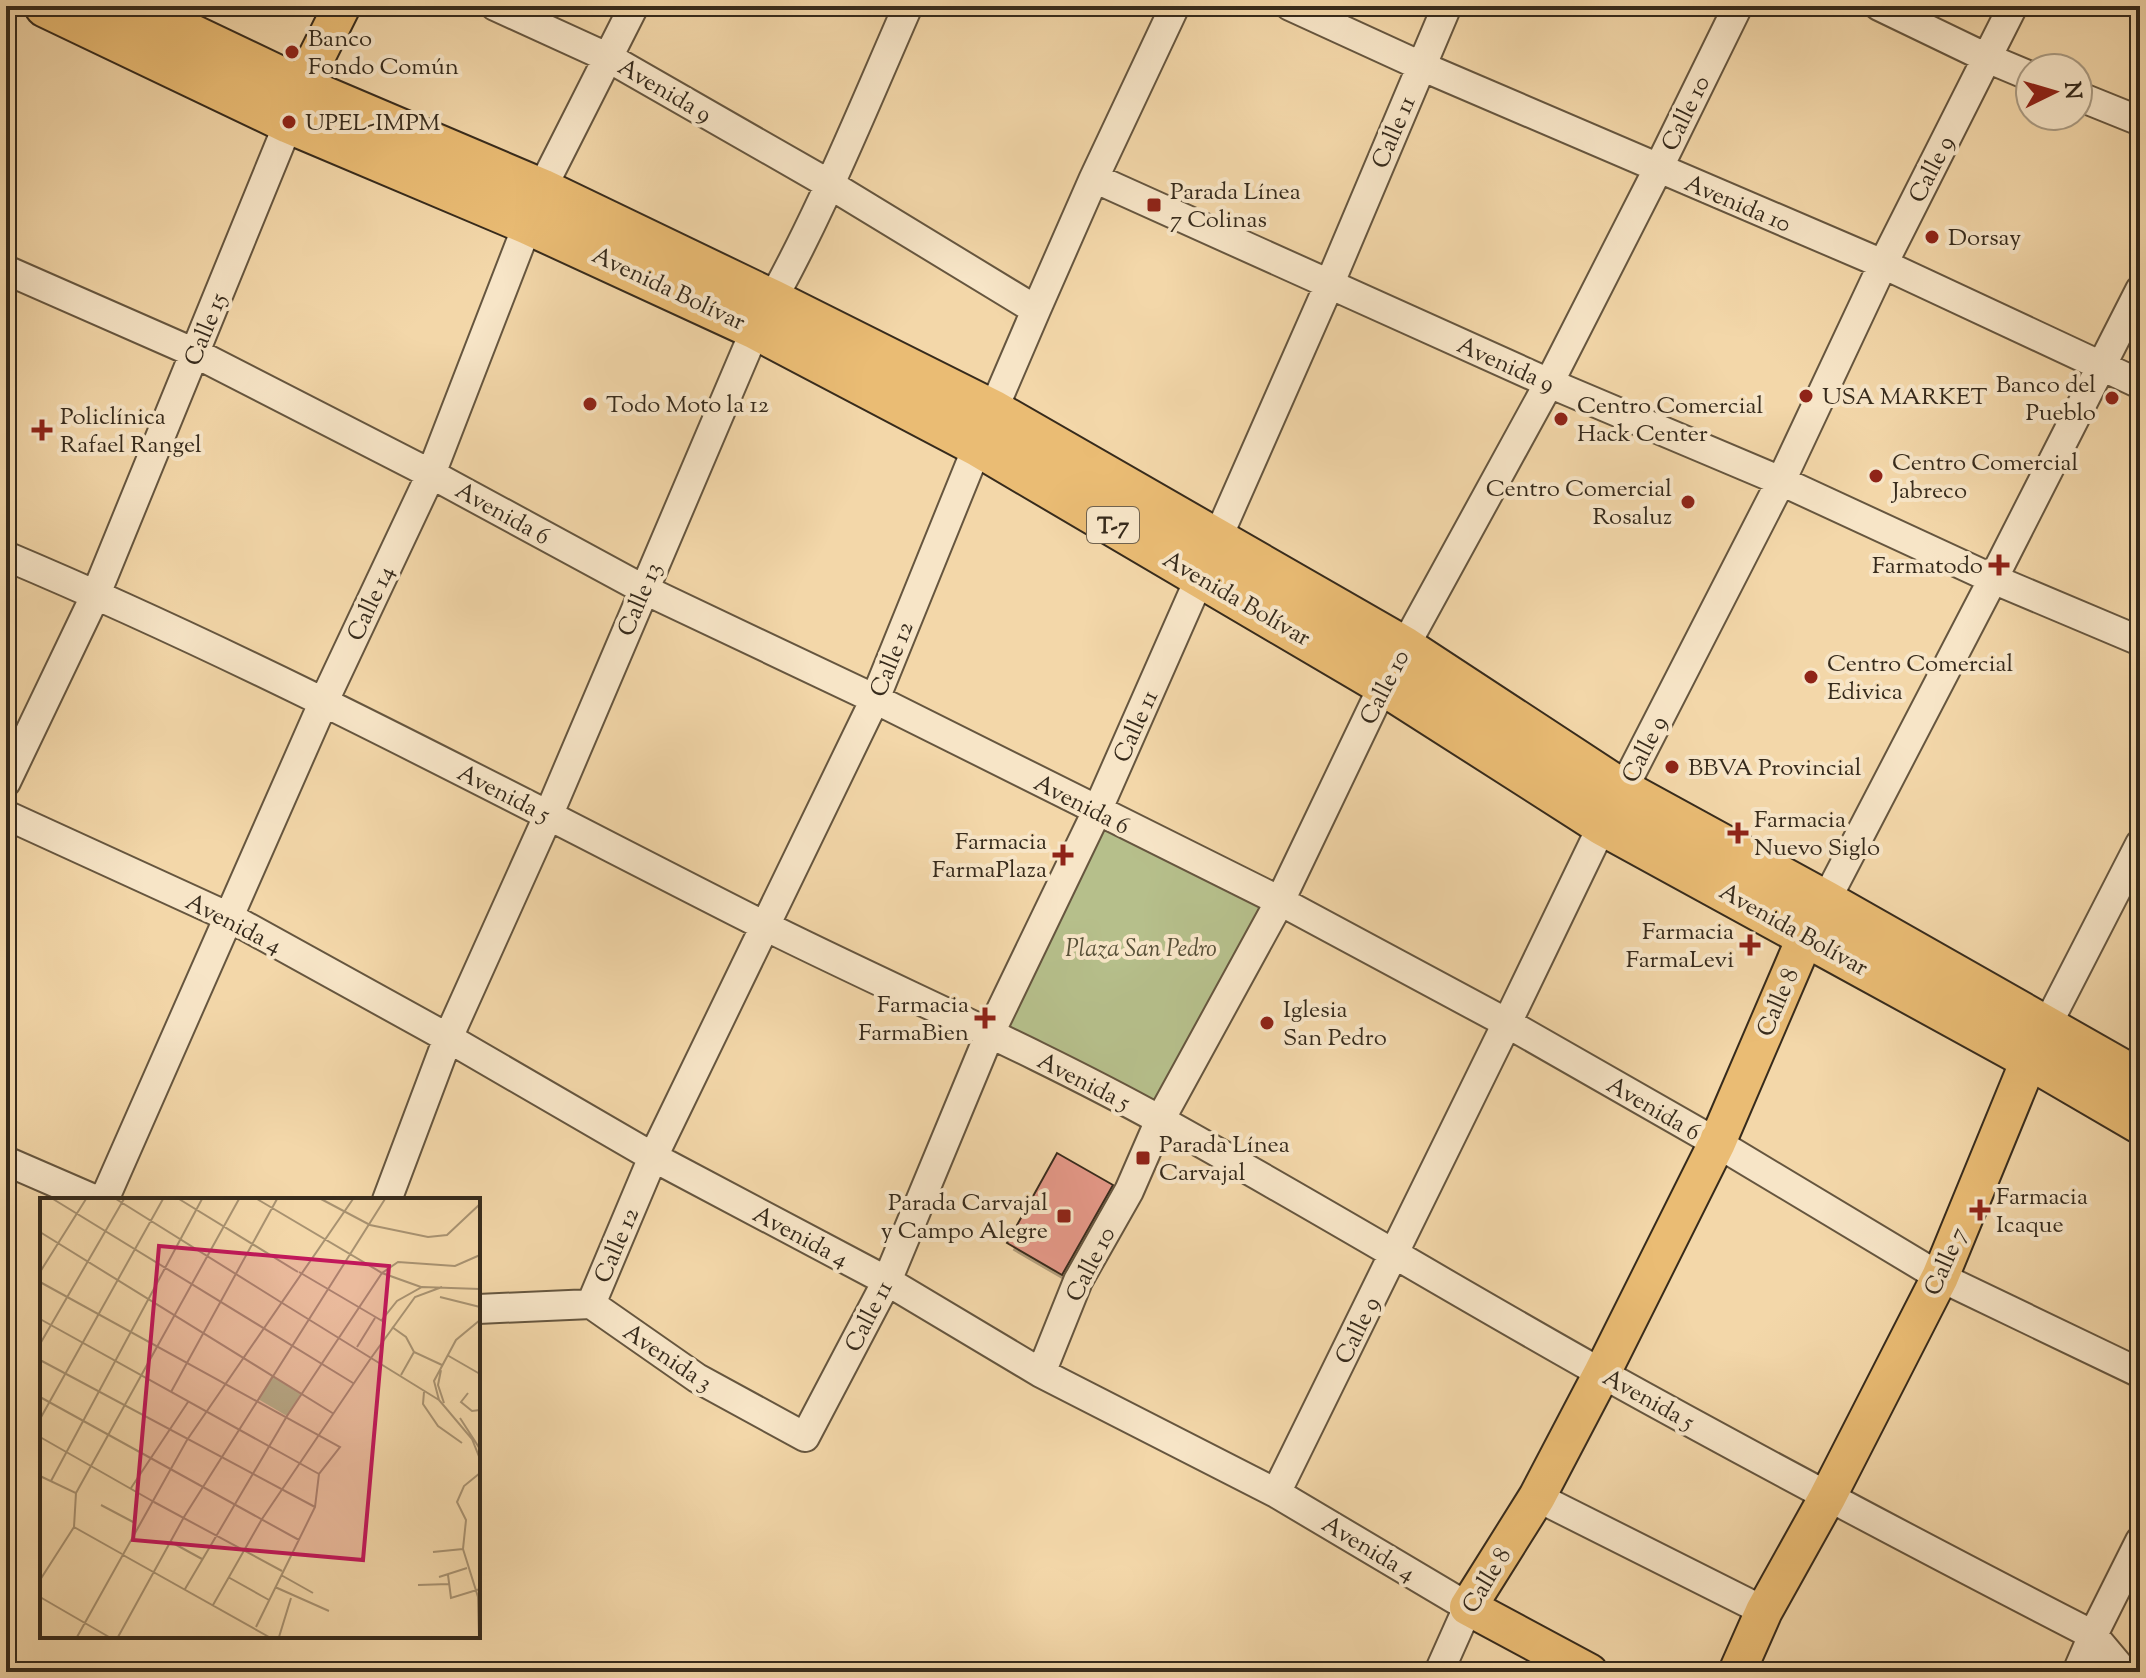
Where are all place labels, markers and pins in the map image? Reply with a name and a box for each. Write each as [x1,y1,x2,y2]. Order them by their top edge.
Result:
place label: Banco Fondo Común [308,23,459,85]
marker: Banco Fondo Común [283,43,301,61]
place label: UPEL-IMPM [305,107,440,141]
marker: UPEL-IMPM [280,113,298,131]
place label: Parada Línea 7 Colinas [1170,176,1301,238]
marker: Parada Línea 7 Colinas [1145,196,1163,214]
place label: Dorsay [1948,222,2021,256]
marker: Dorsay [1923,228,1941,246]
place label: Banco del Pueblo [1996,369,2096,431]
place label: USA MARKET [1822,381,1987,415]
marker: USA MARKET [1797,387,1815,405]
place label: Todo Moto la 12 [606,389,769,423]
marker: Banco del Pueblo [2103,389,2121,407]
place label: Centro Comercial Hack Center [1577,390,1764,452]
marker: Todo Moto la 12 [581,395,599,413]
place label: Policlínica Rafael Rangel [60,401,202,463]
marker: Centro Comercial Hack Center [1552,410,1570,428]
marker: Policlínica Rafael Rangel [31,419,53,441]
place label: Centro Comercial Jabreco [1890,447,2079,509]
marker: Centro Comercial Jabreco [1867,467,1885,485]
place label: Centro Comercial Rosaluz [1486,473,1672,535]
marker: Centro Comercial Rosaluz [1679,493,1697,511]
place label: Farmatodo [1872,550,1983,584]
marker: Farmatodo [1990,556,2008,574]
place label: Centro Comercial Edivica [1827,648,2014,710]
marker: Centro Comercial Edivica [1802,668,1820,686]
place label: BBVA Provincial [1688,752,1862,786]
marker: BBVA Provincial [1663,758,1681,776]
place label: Farmacia Nuevo Siglo [1754,804,1880,866]
marker: Farmacia Nuevo Siglo [1729,824,1747,842]
place label: Farmacia FarmaPlaza [932,826,1047,888]
marker: Farmacia FarmaPlaza [1054,846,1072,864]
place label: Farmacia FarmaLevi [1626,916,1734,978]
marker: Farmacia FarmaLevi [1741,936,1759,954]
place label: Farmacia FarmaBien [858,989,969,1051]
place label: Iglesia San Pedro [1283,994,1387,1056]
marker: Farmacia FarmaBien [976,1009,994,1027]
marker: Iglesia San Pedro [1258,1014,1276,1032]
place label: Parada Línea Carvajal [1159,1129,1290,1191]
marker: Parada Línea Carvajal [1134,1149,1152,1167]
place label: Farmacia Icaque [1996,1181,2088,1243]
place label: Parada Carvajal y Campo Alegre [881,1187,1048,1249]
marker: Farmacia Icaque [1971,1201,1989,1219]
marker: Parada Carvajal y Campo Alegre [1055,1207,1073,1225]

